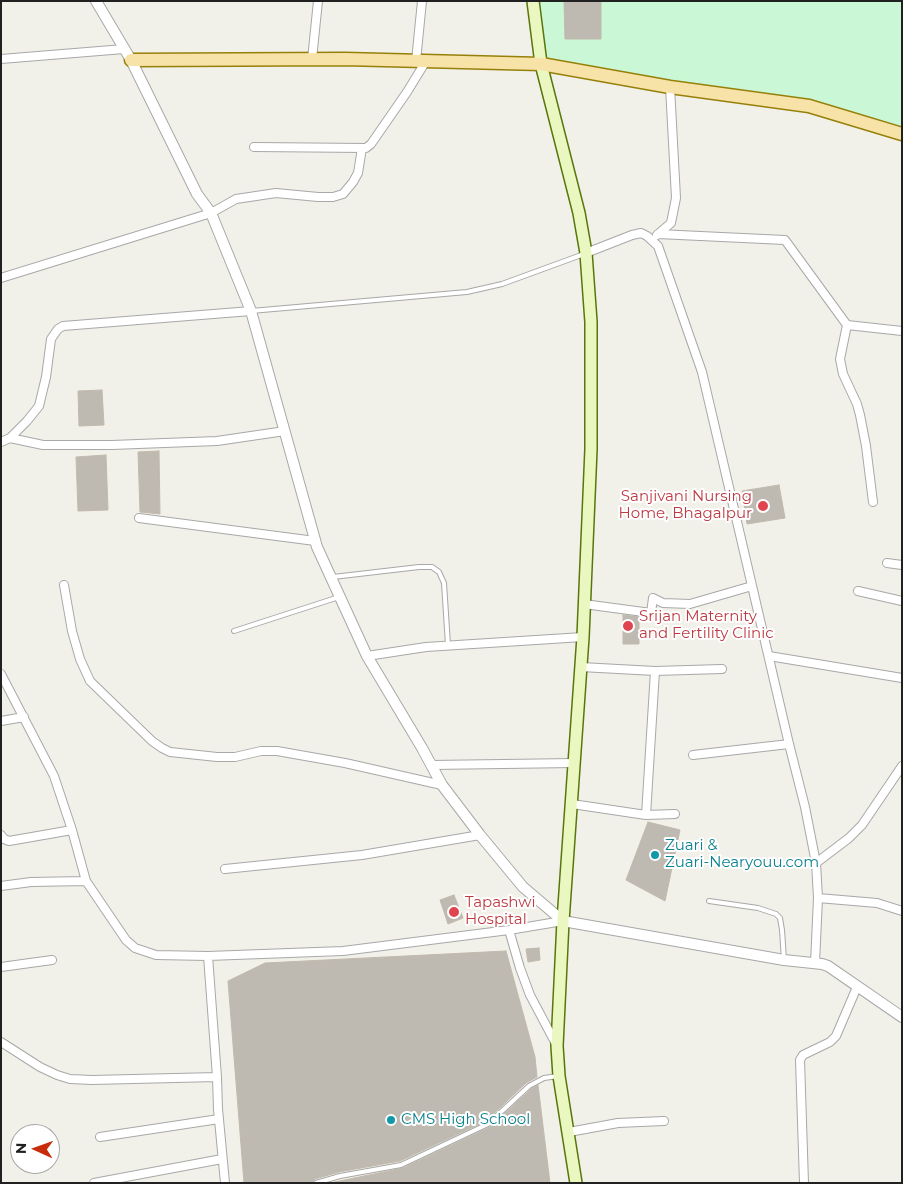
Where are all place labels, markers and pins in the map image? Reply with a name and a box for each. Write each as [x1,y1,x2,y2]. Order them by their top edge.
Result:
place label: Sanjivani Nursing Home, Bhagalpur [619,488,752,523]
marker: Sanjivani Nursing Home, Bhagalpur [756,499,770,513]
place label: Srijan Maternity and Fertility Clinic [639,608,774,643]
marker: Srijan Maternity and Fertility Clinic [621,619,635,633]
place label: Zuari & Zuari-Nearyouu.com [665,837,819,872]
marker: Zuari & Zuari-Nearyouu.com [649,849,661,861]
place label: Tapashwi Hospital [465,894,536,929]
marker: Tapashwi Hospital [447,905,461,919]
place label: CMS High School [401,1111,530,1129]
marker: CMS High School [385,1114,397,1126]

